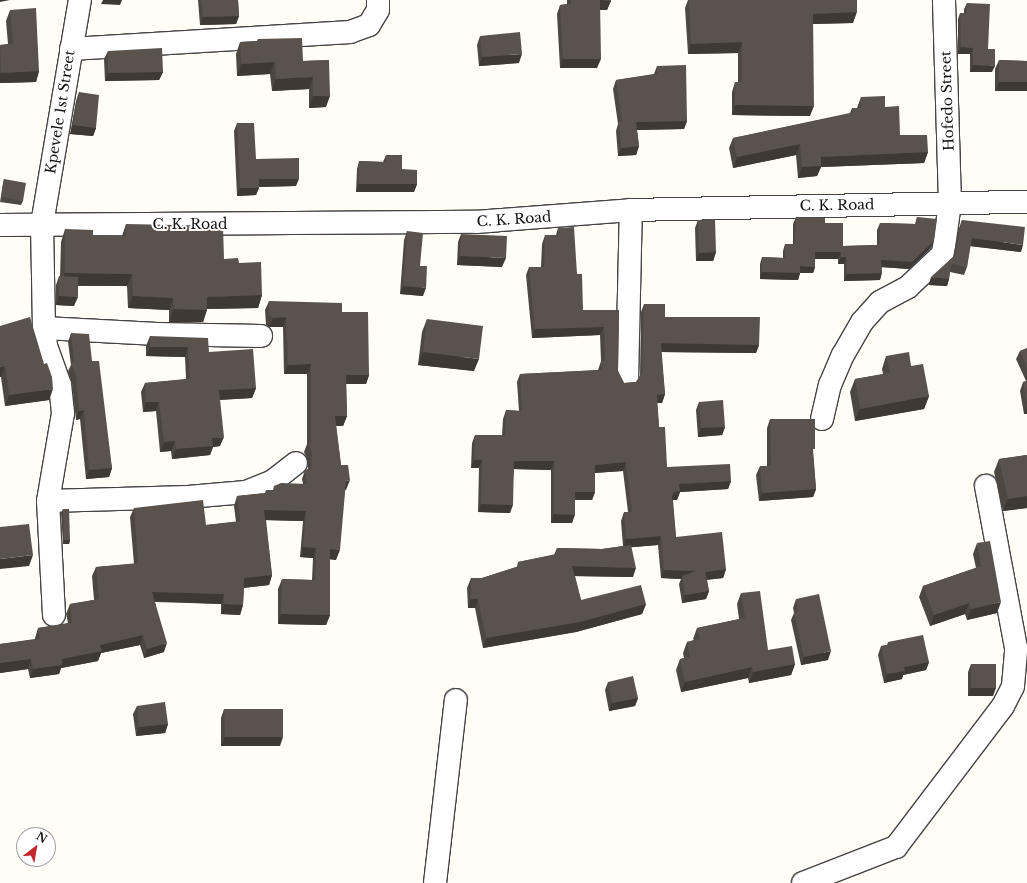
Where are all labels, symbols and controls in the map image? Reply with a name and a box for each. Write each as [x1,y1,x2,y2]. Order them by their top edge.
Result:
street label: Kpevele 1st Street [42,49,78,175]
street label: Hofedo Street [937,51,957,151]
street label: C. K. Road [799,196,875,214]
street label: C. K. Road [476,208,552,230]
street label: C. K. Road [153,216,227,232]
north arrow [16,827,56,867]
text: N [34,829,50,846]

